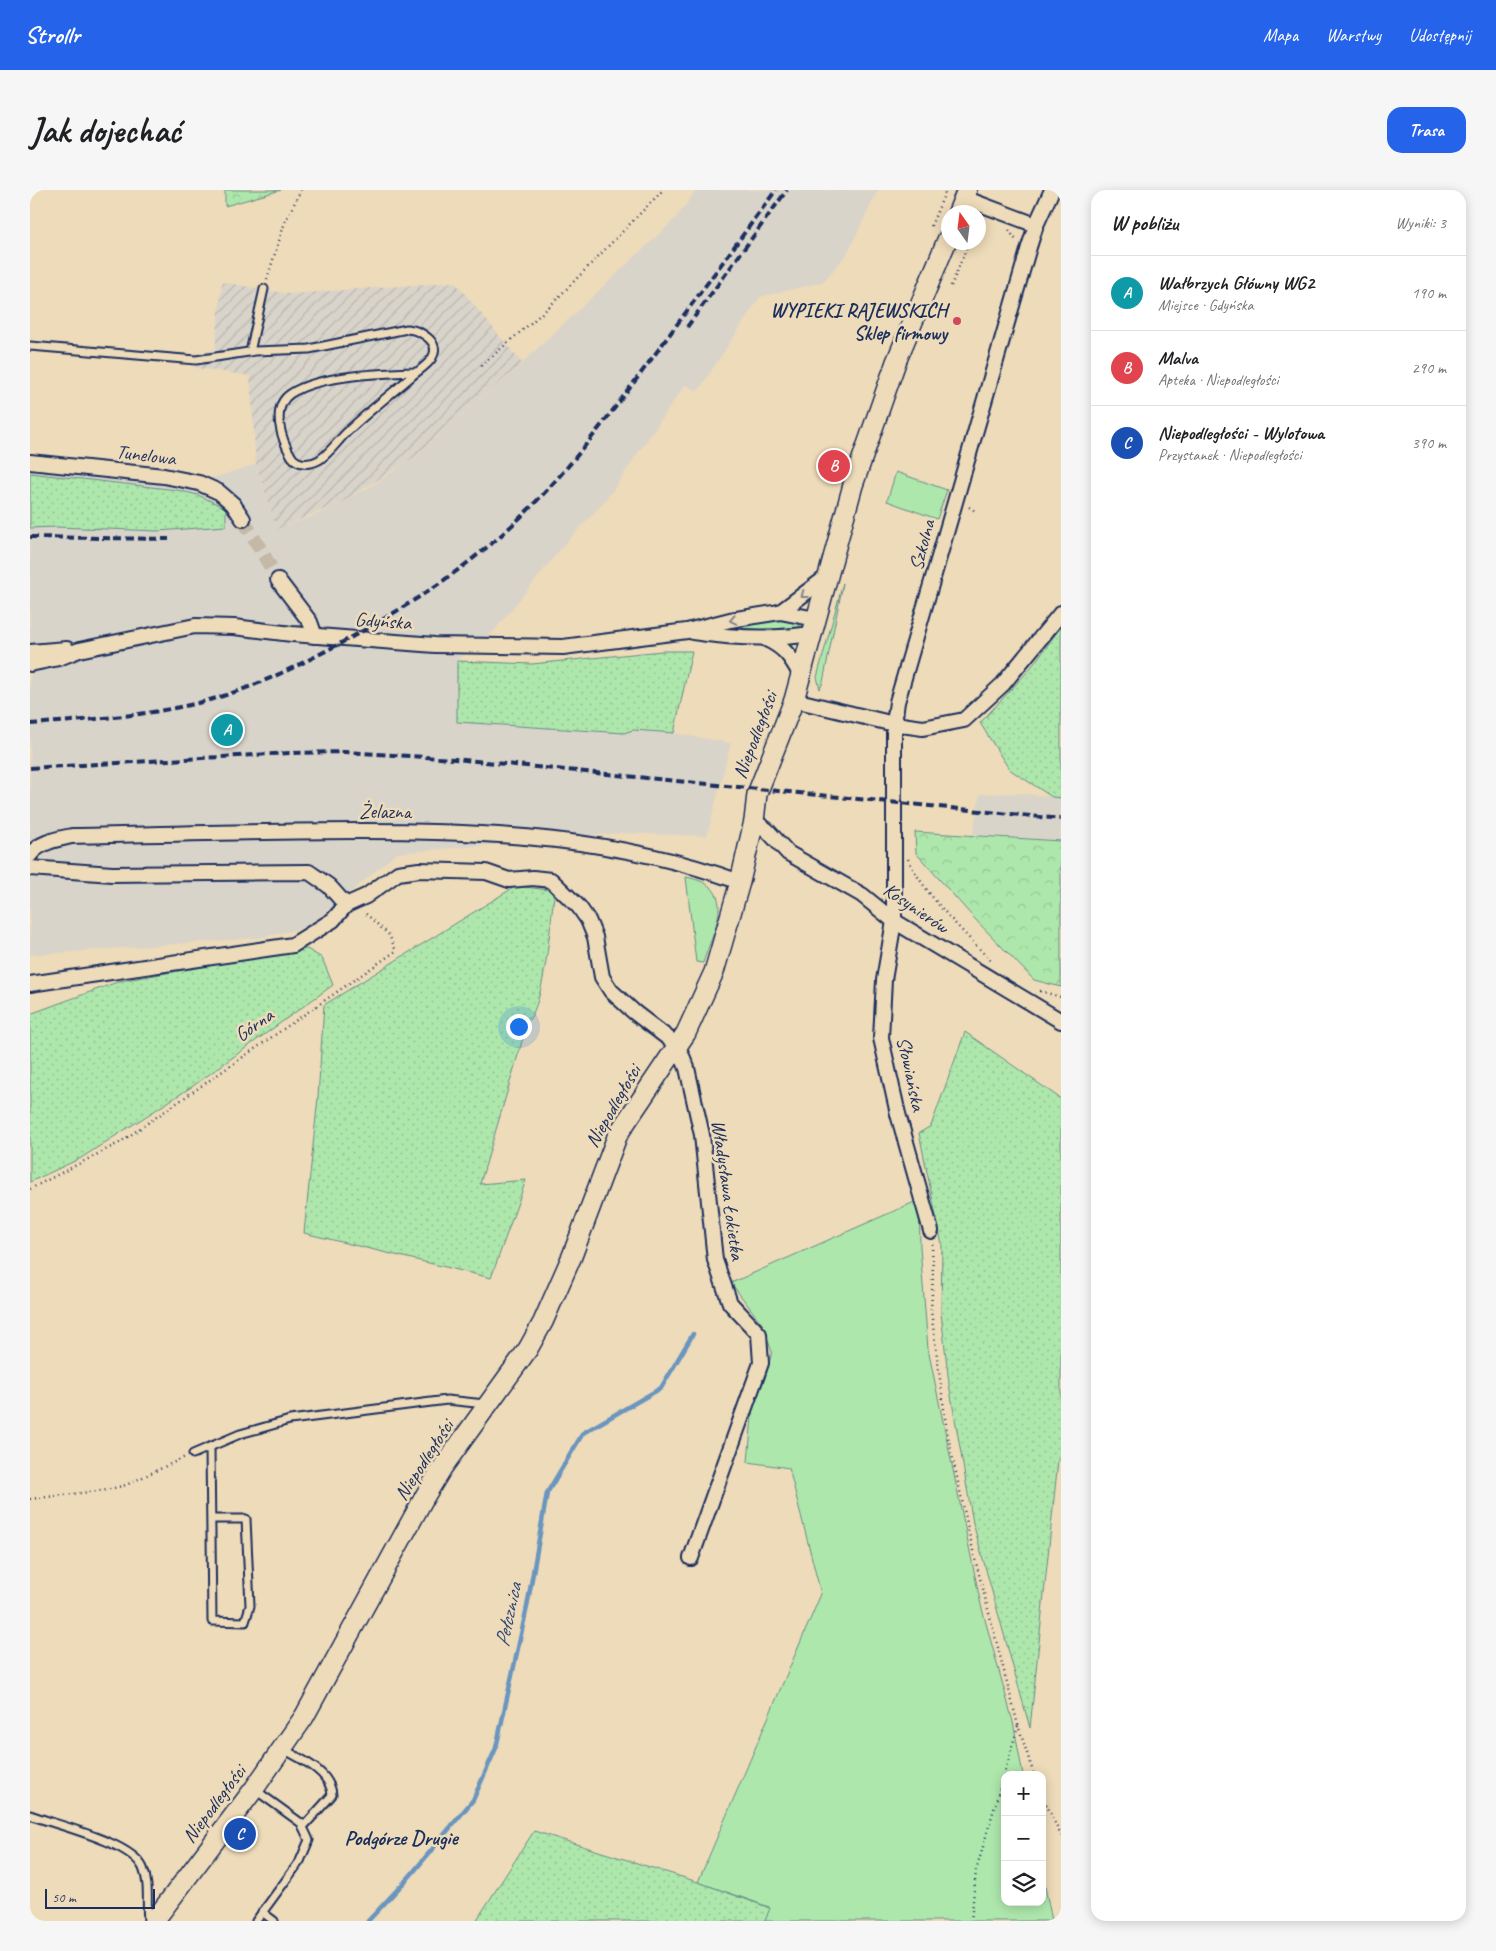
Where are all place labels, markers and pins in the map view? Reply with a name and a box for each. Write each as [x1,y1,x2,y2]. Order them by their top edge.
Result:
place label: WYPIEKI RAJEWSKICH Sklep firmowy [771,298,951,346]
marker: WYPIEKI RAJEWSKICH Sklep firmowy [951,315,963,327]
pin: B [818,447,850,485]
pin: A [211,711,243,749]
pin: C [224,1815,256,1853]

